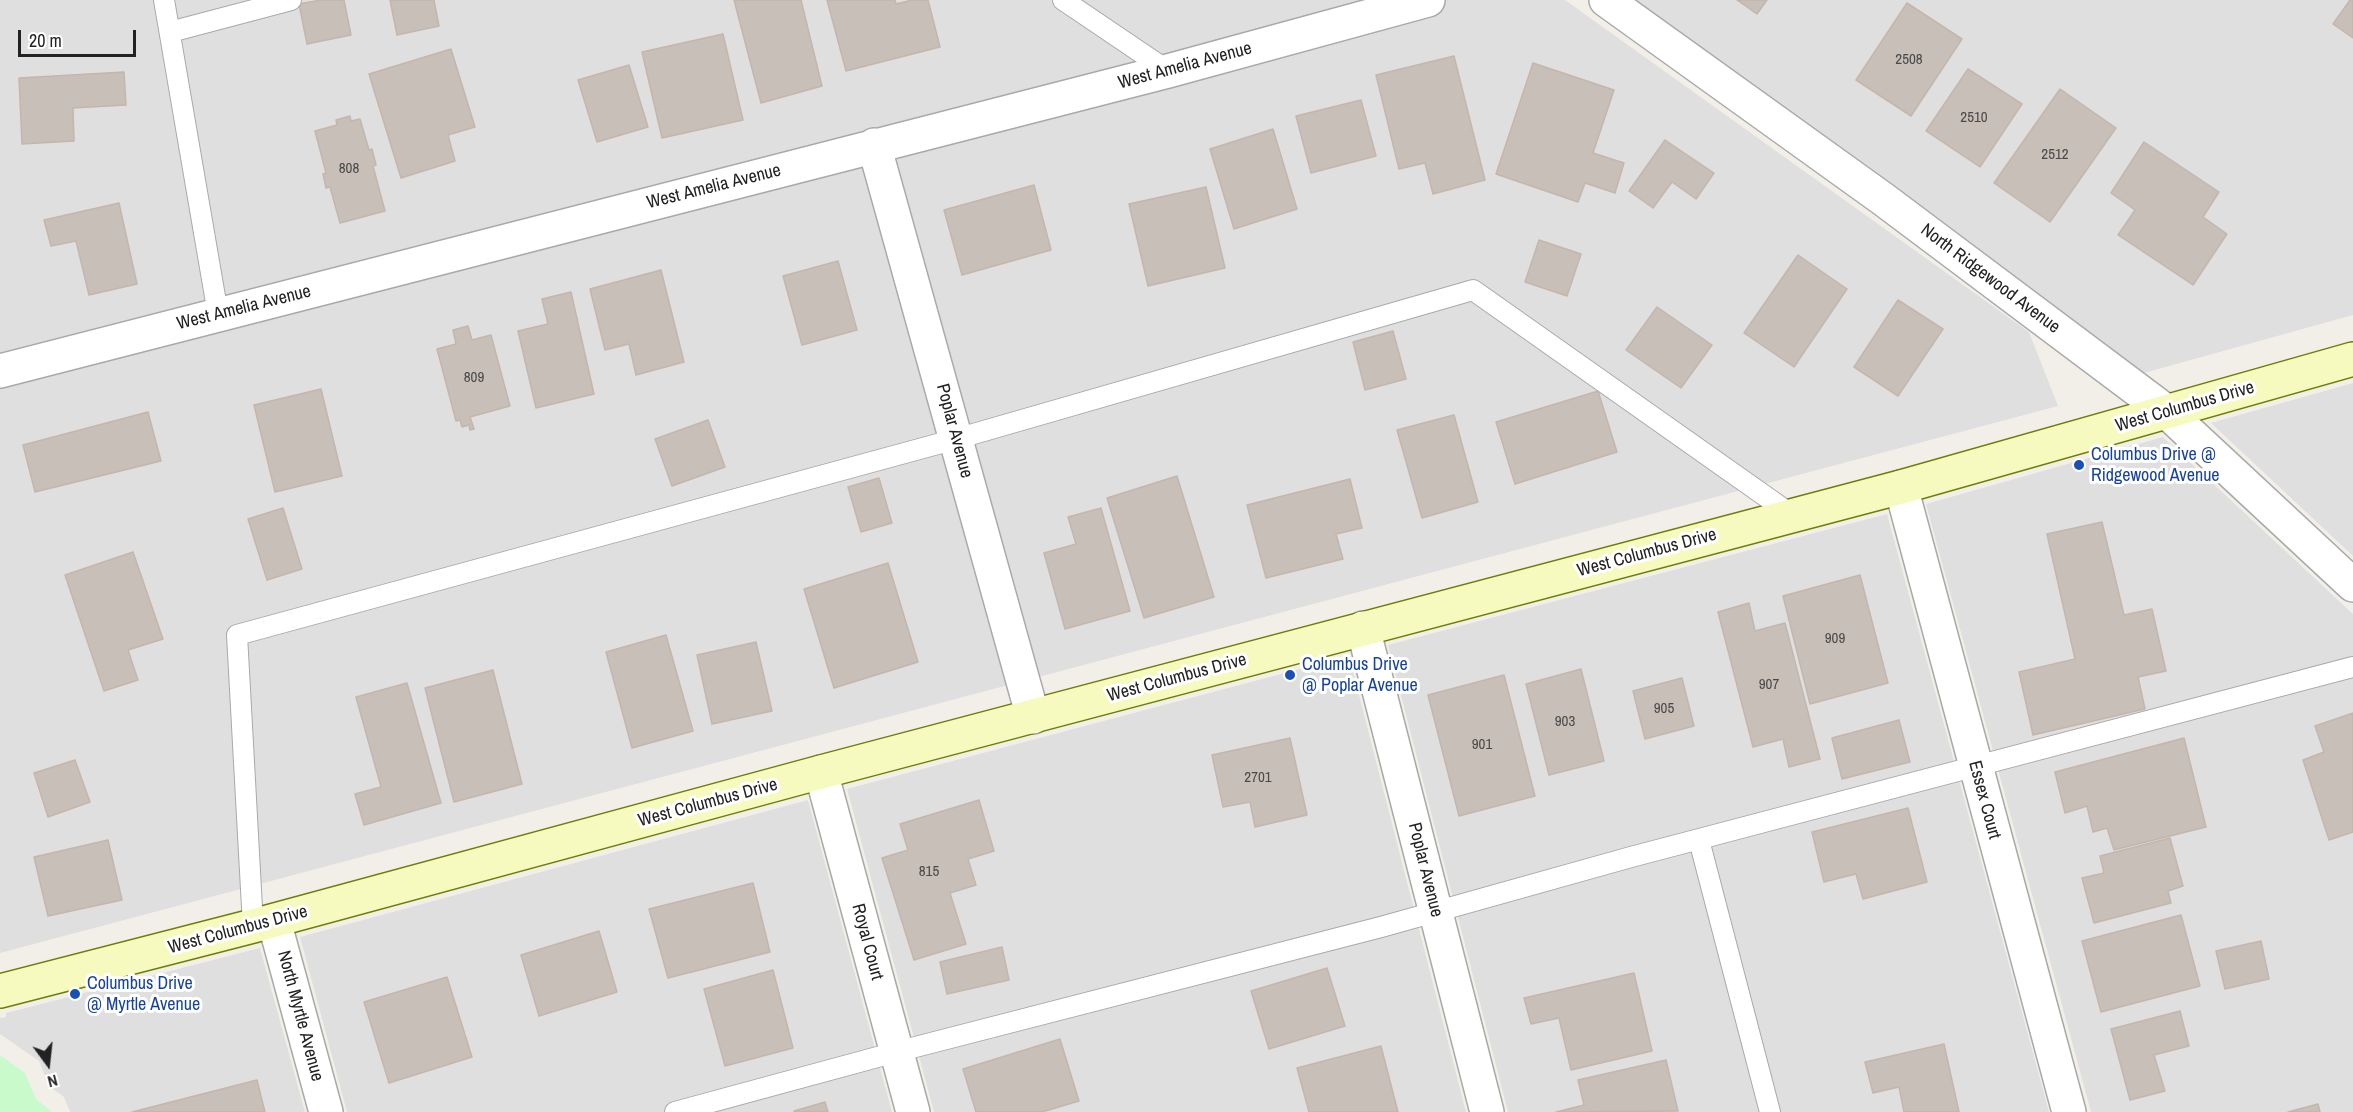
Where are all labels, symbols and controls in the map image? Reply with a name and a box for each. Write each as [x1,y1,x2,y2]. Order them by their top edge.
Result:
scale bar [21,18,140,56]
text: 20 m [29,28,62,53]
street label: West Amelia Avenue [1116,38,1254,94]
house number: 2508 [1895,51,1923,69]
house number: 2510 [1960,109,1988,127]
house number: 2512 [2041,146,2069,164]
house number: 808 [339,160,359,178]
street label: West Amelia Avenue [645,160,783,214]
street label: North Ridgewood Avenue [1916,220,2064,338]
street label: West Amelia Avenue [175,281,313,335]
house number: 809 [464,369,484,387]
street label: West Columbus Drive [2113,377,2257,437]
street label: Poplar Avenue [931,382,977,480]
place label: Columbus Drive @ Ridgewood Avenue [2091,444,2220,486]
marker: Columbus Drive @ Ridgewood Avenue [2072,458,2086,472]
street label: West Columbus Drive [1575,524,1719,582]
house number: 909 [1825,630,1845,648]
street label: West Columbus Drive [1105,649,1249,707]
place label: Columbus Drive @ Poplar Avenue [1302,654,1418,696]
marker: Columbus Drive @ Poplar Avenue [1283,668,1297,682]
house number: 907 [1759,676,1779,694]
house number: 905 [1654,700,1674,718]
house number: 903 [1555,713,1575,731]
house number: 901 [1472,736,1492,754]
street label: Essex Court [1963,758,2005,842]
house number: 2701 [1244,769,1272,787]
street label: West Columbus Drive [636,774,780,832]
street label: Poplar Avenue [1403,821,1447,919]
house number: 815 [919,863,939,881]
street label: West Columbus Drive [166,901,310,959]
street label: Royal Court [846,902,888,982]
street label: North Myrtle Avenue [272,948,328,1084]
place label: Columbus Drive @ Myrtle Avenue [87,973,200,1016]
marker: Columbus Drive @ Myrtle Avenue [68,987,82,1001]
north arrow [18,1034,78,1094]
text: N [45,1070,60,1093]

